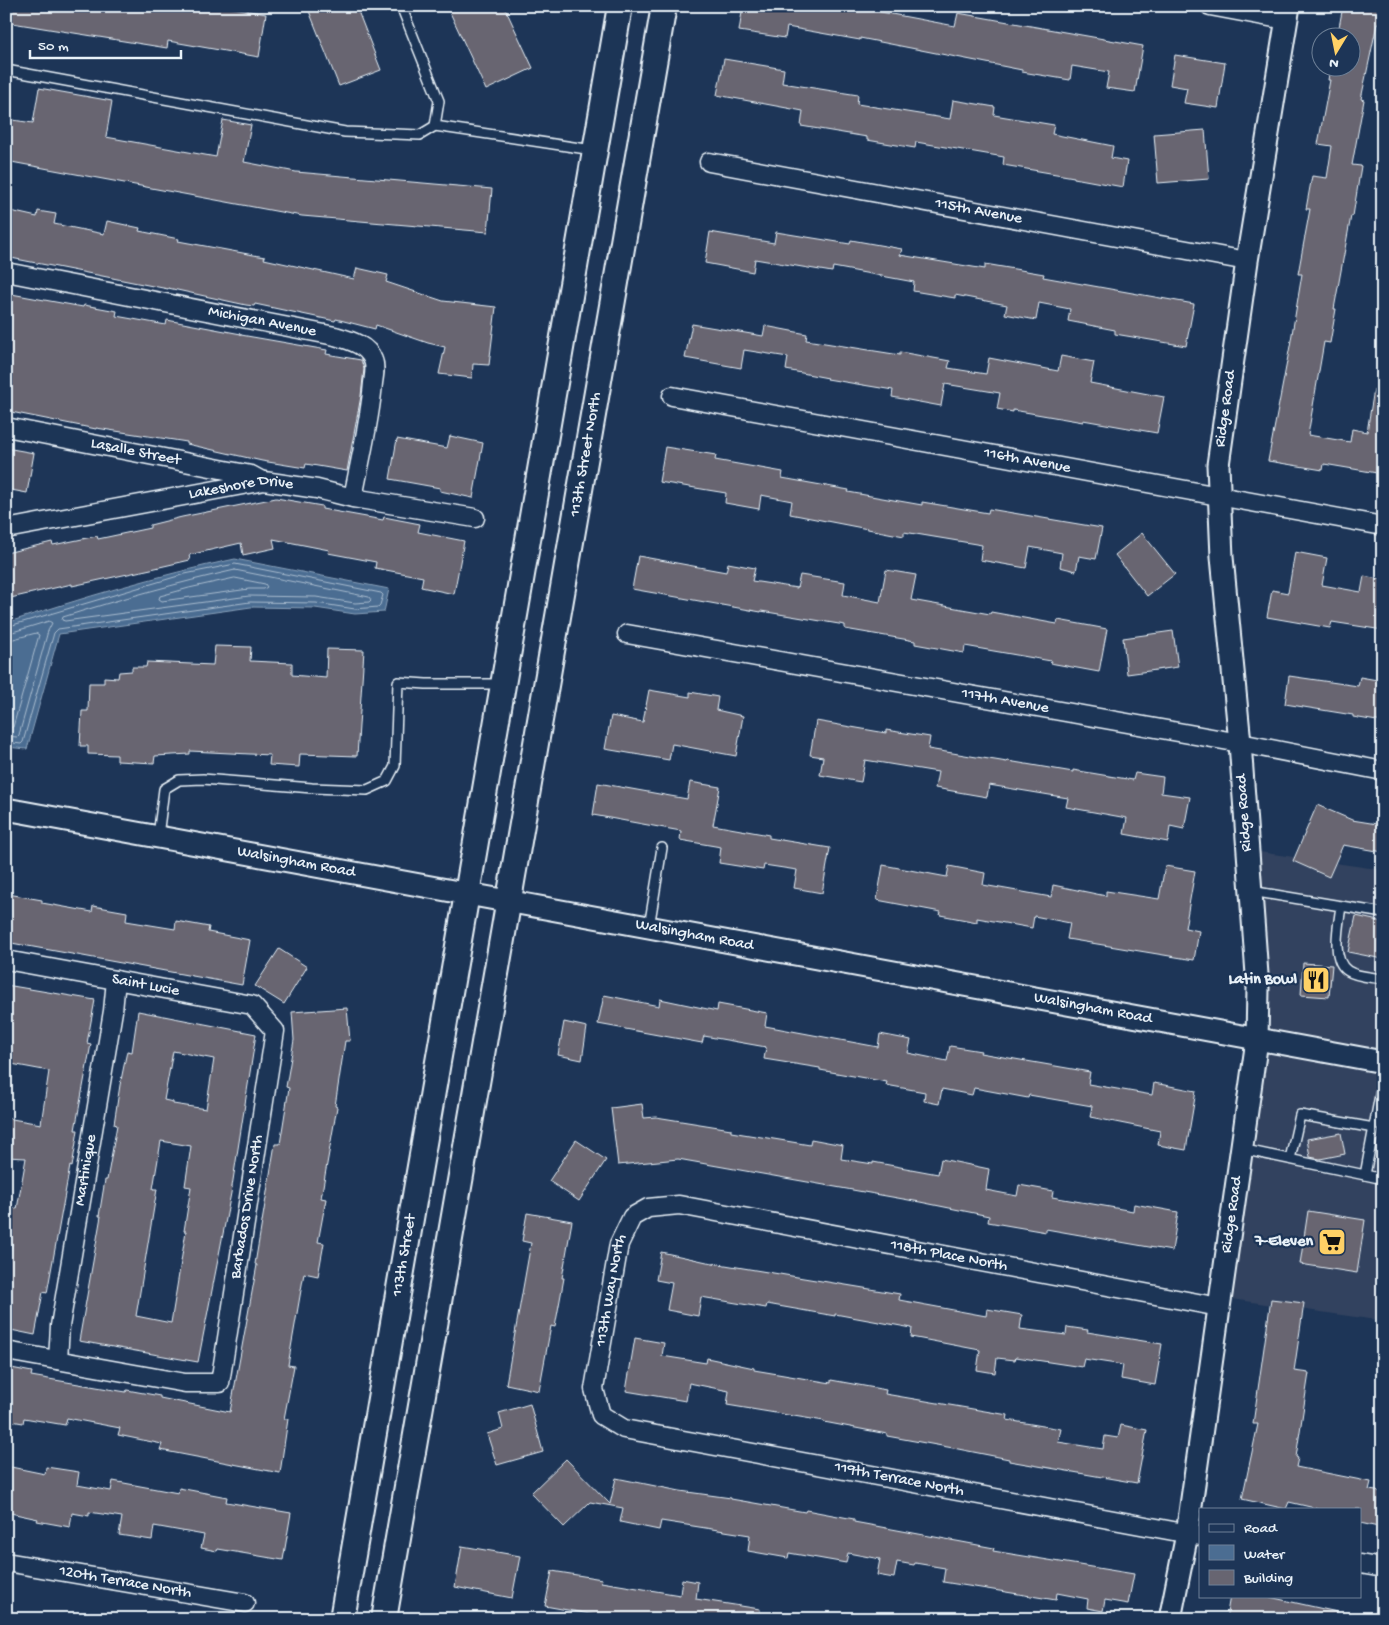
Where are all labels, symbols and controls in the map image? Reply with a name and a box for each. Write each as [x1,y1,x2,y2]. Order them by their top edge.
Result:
scale bar [30,28,181,60]
north arrow [1312,28,1362,78]
text: 50 m [38,38,69,56]
text: N [1328,53,1340,72]
street label: 115th Avenue [932,194,1024,229]
street label: Michigan Avenue [207,302,319,342]
street label: Ridge Road [1211,368,1241,448]
street label: 113th Street North [566,390,606,519]
street label: Lasalle Street [89,434,184,471]
street label: 116th Avenue [981,443,1073,478]
street label: Lakeshore Drive [187,471,295,504]
street label: 117th Avenue [959,684,1051,718]
street label: Ridge Road [1233,772,1257,852]
street label: Walsingham Road [236,842,358,883]
street label: Walsingham Road [634,915,757,956]
restaurant icon: Latin Bowl [1301,965,1331,995]
street label: Saint Lucie [110,970,182,1001]
place label: Latin Bowl [1228,971,1297,990]
street label: Walsingham Road [1032,989,1155,1029]
street label: Martinique [71,1132,102,1207]
street label: Barbados Drive North [227,1133,269,1281]
street label: Ridge Road [1217,1174,1247,1255]
street label: 113th Street [388,1211,421,1299]
supermarket icon: 7-Eleven [1317,1227,1347,1257]
street label: 113th Way North [592,1230,632,1349]
place label: 7-Eleven [1254,1233,1313,1252]
street label: 118th Place North [888,1235,1010,1276]
street label: 119th Terrace North [832,1458,966,1502]
legend [1199,1508,1362,1598]
text: Road [1244,1520,1278,1538]
text: Water [1244,1546,1286,1564]
street label: 120th Terrace North [57,1562,193,1603]
text: Building [1243,1570,1293,1588]

